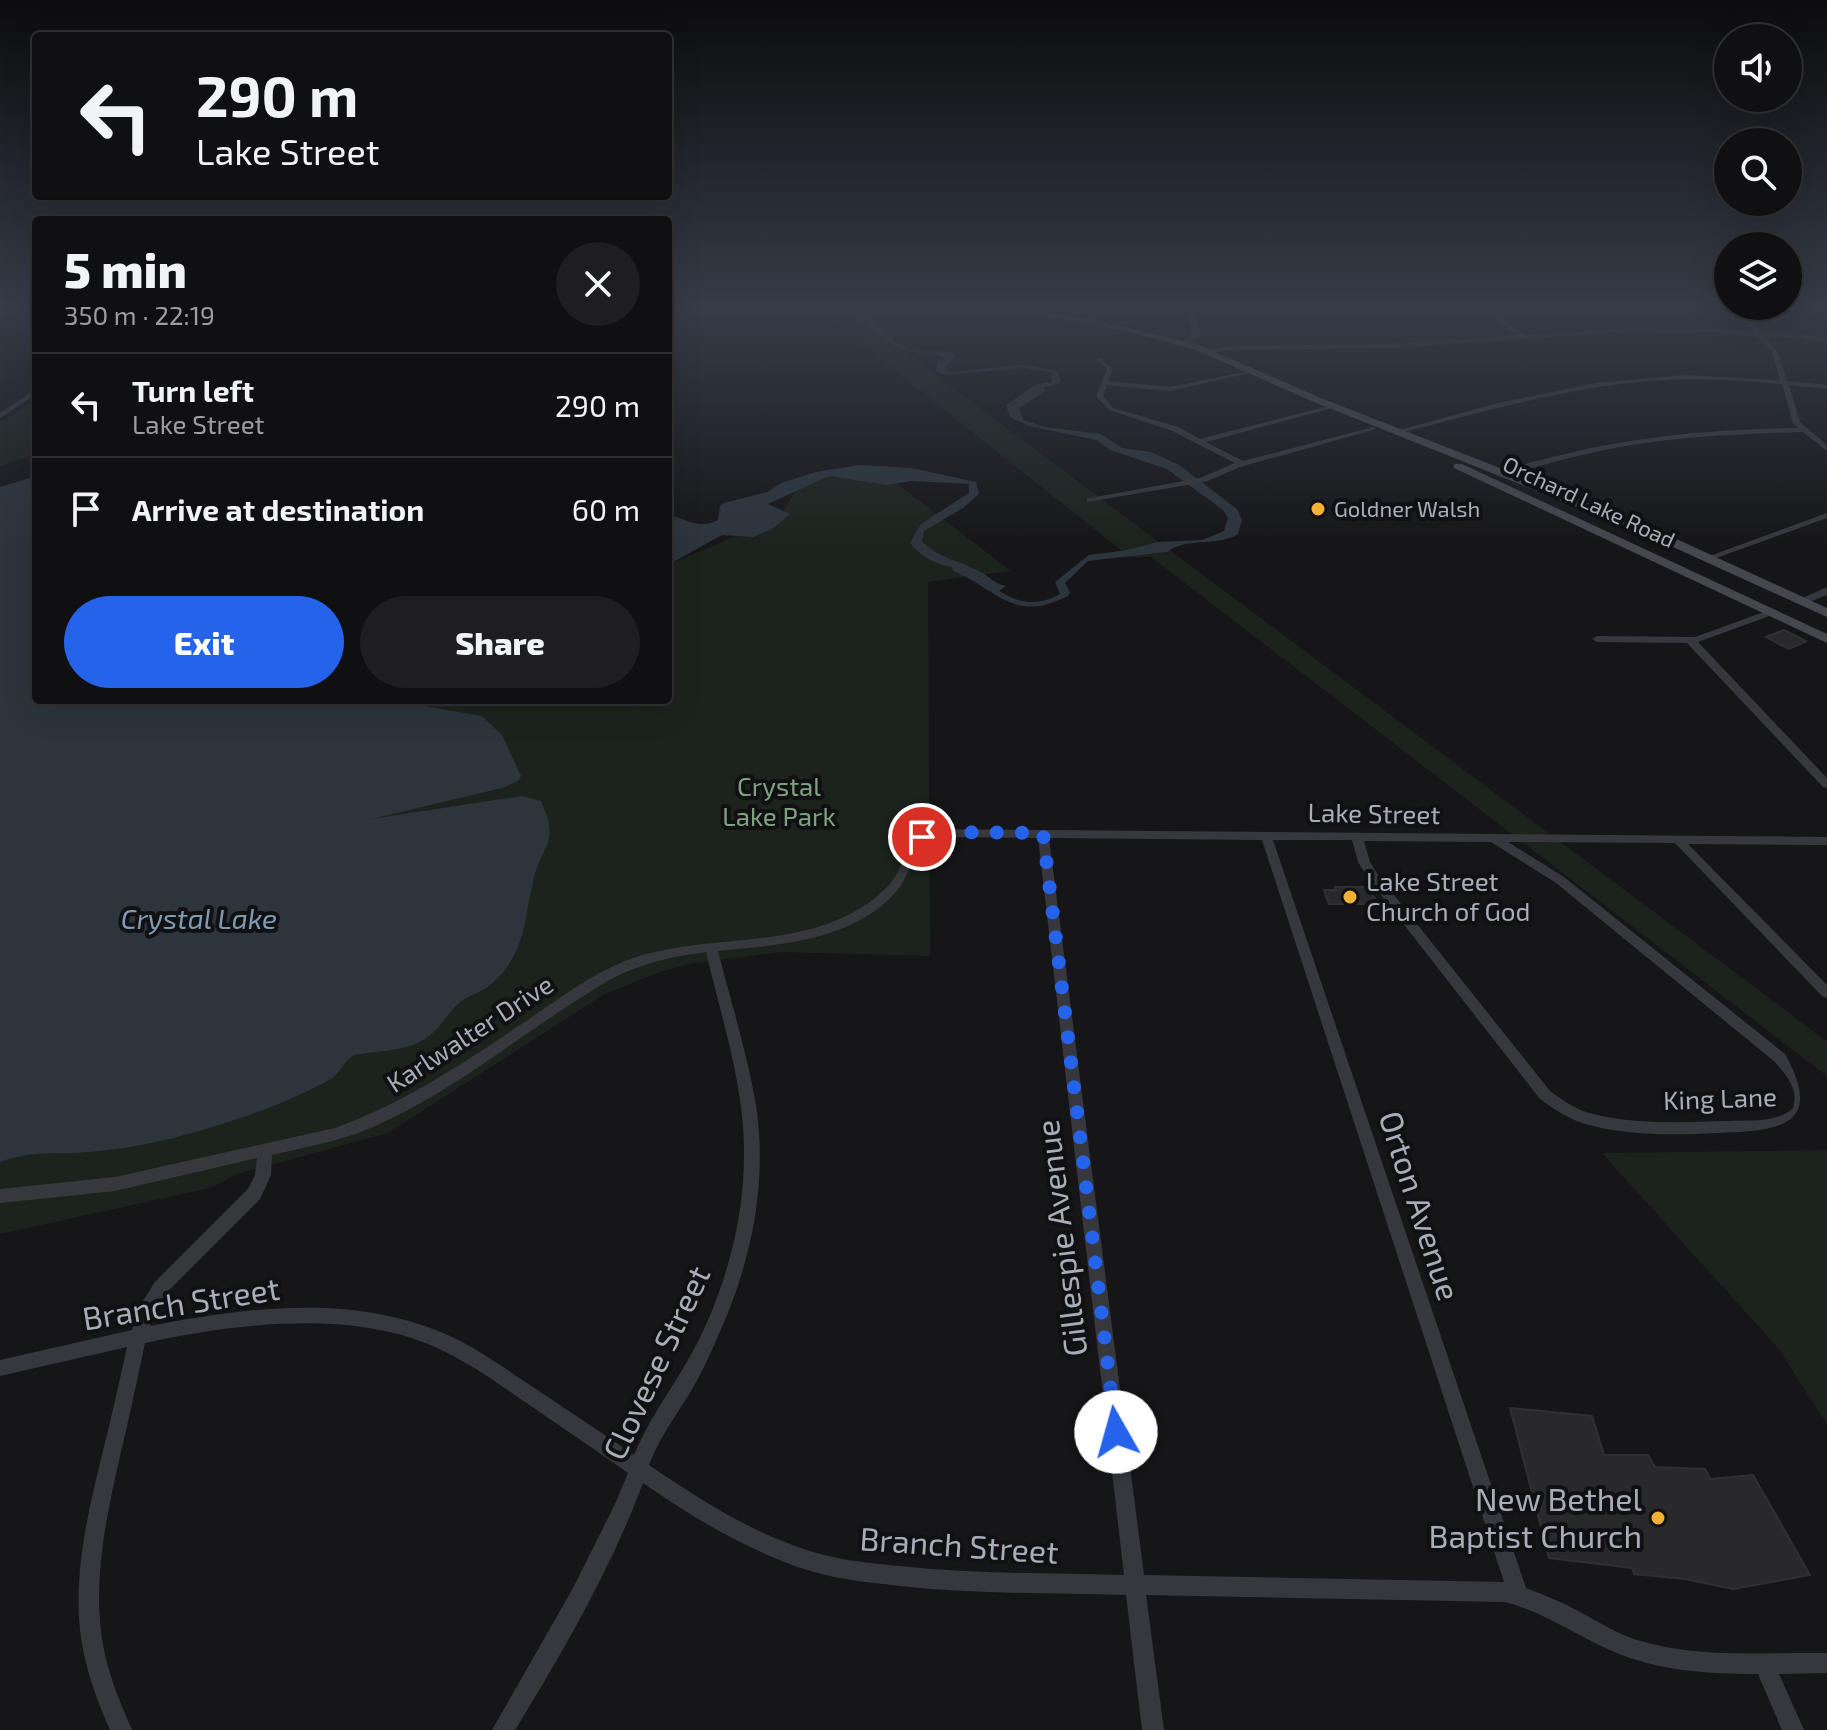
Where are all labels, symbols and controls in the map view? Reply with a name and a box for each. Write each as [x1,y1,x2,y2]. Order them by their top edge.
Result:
map controls [1714,24,1802,320]
button: sound [1714,24,1802,112]
text: 290 m [196,61,358,128]
icon: left [64,64,168,168]
button: search [1714,128,1802,216]
text: Lake Street [196,129,379,172]
button: layers [1714,232,1802,320]
text: 5 min [64,240,187,298]
button: close [556,242,640,326]
text: 350 m · 22:19 [64,299,215,330]
text: Turn left [132,372,254,408]
icon: left [64,383,108,427]
text: 290 m [555,387,640,423]
text: Lake Street [132,408,265,439]
street label: Orchard Lake Road [1499,450,1679,552]
icon: arrive [64,487,108,531]
text: Arrive at destination [132,491,424,527]
text: 60 m [572,491,640,527]
place label: Goldner Walsh [1334,495,1480,521]
marker: Goldner Walsh [1309,500,1327,518]
button: Exit [64,596,344,688]
button: Share [360,596,640,688]
park label: Crystal Lake Park [722,770,836,831]
street label: Lake Street [1308,796,1441,829]
pin [888,803,956,871]
icon: arrive [900,815,944,859]
place label: Lake Street Church of God [1366,865,1530,926]
marker: Lake Street Church of God [1341,888,1359,906]
water label: Crystal Lake [121,901,277,935]
street label: Karlwalter Drive [380,967,558,1098]
street label: King Lane [1662,1080,1777,1115]
street label: Orton Avenue [1372,1106,1469,1305]
street label: Gillespie Avenue [1027,1118,1093,1359]
street label: Clovese Street [594,1259,717,1465]
street label: Branch Street [79,1268,282,1336]
position arrow [1074,1390,1158,1474]
place label: New Bethel Baptist Church [1429,1479,1642,1554]
marker: New Bethel Baptist Church [1649,1509,1667,1527]
street label: Branch Street [858,1518,1060,1570]

